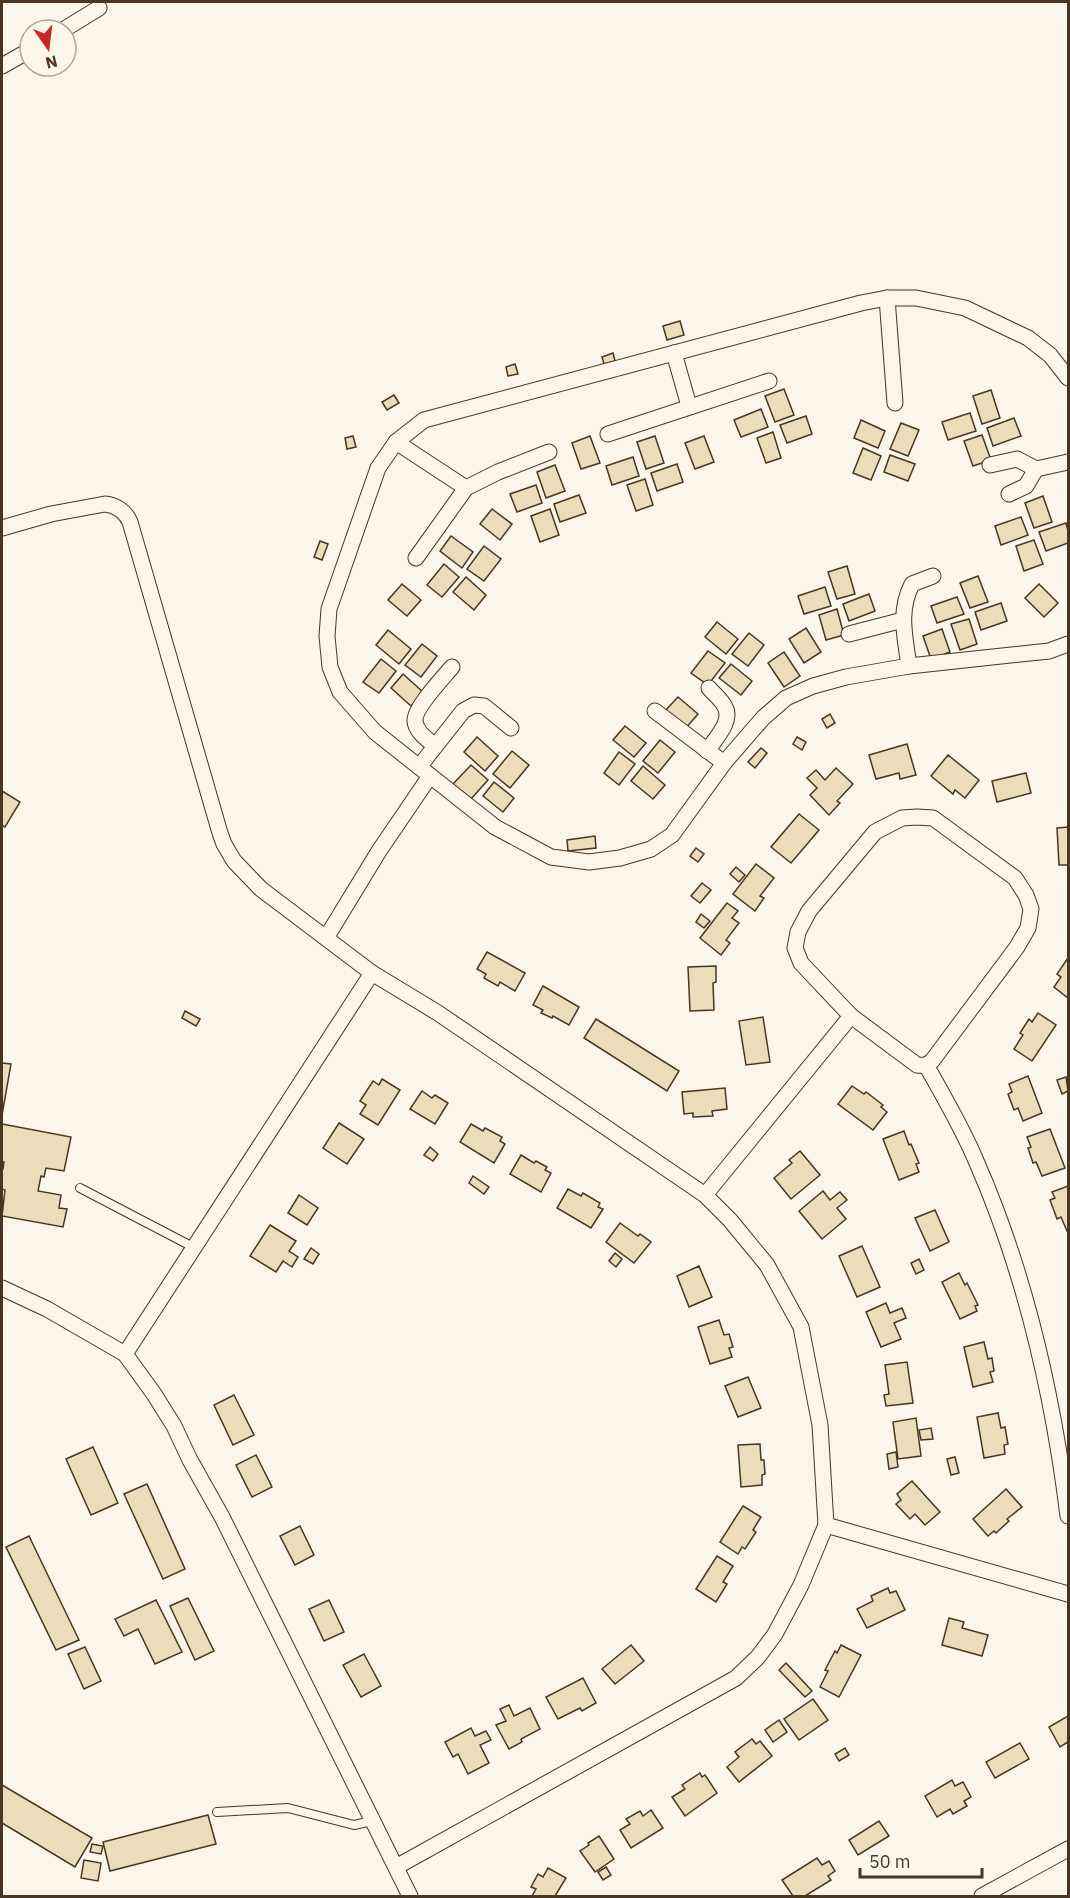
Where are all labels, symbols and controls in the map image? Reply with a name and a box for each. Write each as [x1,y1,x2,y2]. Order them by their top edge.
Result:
north arrow [18,18,78,78]
text: N [44,51,60,74]
scale bar [860,1841,982,1879]
text: 50 m [869,1850,911,1873]

